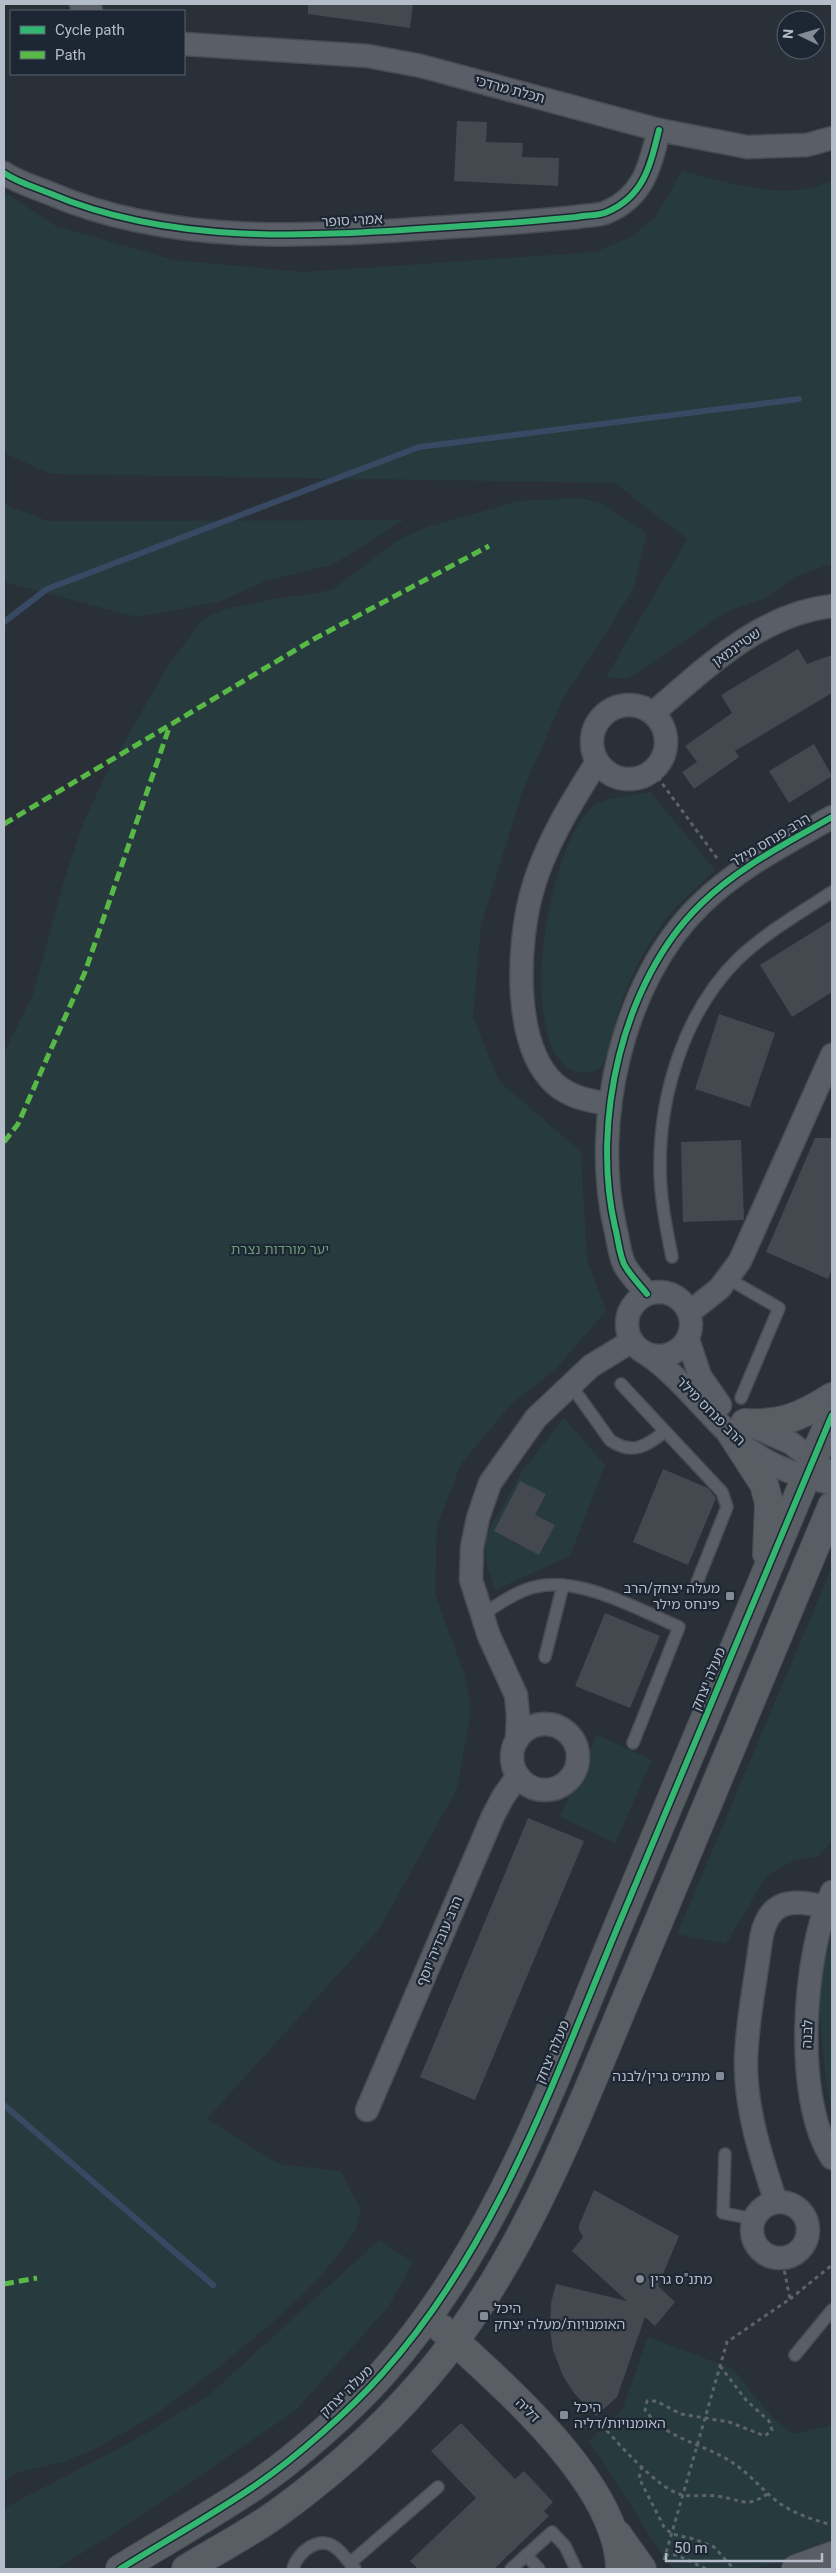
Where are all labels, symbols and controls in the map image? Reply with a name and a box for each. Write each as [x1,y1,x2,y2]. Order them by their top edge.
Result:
legend [10,10,185,75]
north arrow [776,10,826,60]
text: Cycle path [55,21,125,39]
text: N [780,28,796,39]
text: Path [55,46,86,64]
street label: תכלת מרדכי [473,72,547,106]
street label: אמרי סופר [321,210,383,230]
street label: שטיינמאן [709,625,763,669]
street label: הרב פנחס מילר [727,810,813,870]
park label: יער מורדות נצרת [231,1241,329,1257]
street label: הרב פנחס מילר [673,1373,749,1449]
place label: מעלה יצחק/הרב פינחס מילר [624,1580,720,1612]
marker: מעלה יצחק/הרב פינחס מילר [724,1590,736,1602]
street label: מעלה יצחק [688,1645,728,1713]
street label: הרב עובדיה יוסף [413,1893,465,1989]
street label: מעלה יצחק [532,2018,572,2086]
street label: לבנה [798,2019,816,2049]
place label: מתנ״ס גרין/לבנה [612,2068,710,2084]
marker: מתנ״ס גרין/לבנה [714,2070,726,2082]
place label: מתנ"ס גרין [650,2271,712,2287]
marker: מתנ"ס גרין [634,2273,646,2285]
place label: היכל האומנויות/מעלה יצחק [494,2300,625,2332]
marker: היכל האומנויות/מעלה יצחק [478,2310,490,2322]
street label: מעלה יצחק [316,2362,376,2420]
street label: דליה [513,2395,544,2426]
place label: היכל האומנויות/דליה [574,2399,666,2431]
marker: היכל האומנויות/דליה [558,2409,570,2421]
scale bar [666,2530,822,2562]
text: 50 m [674,2539,708,2557]

